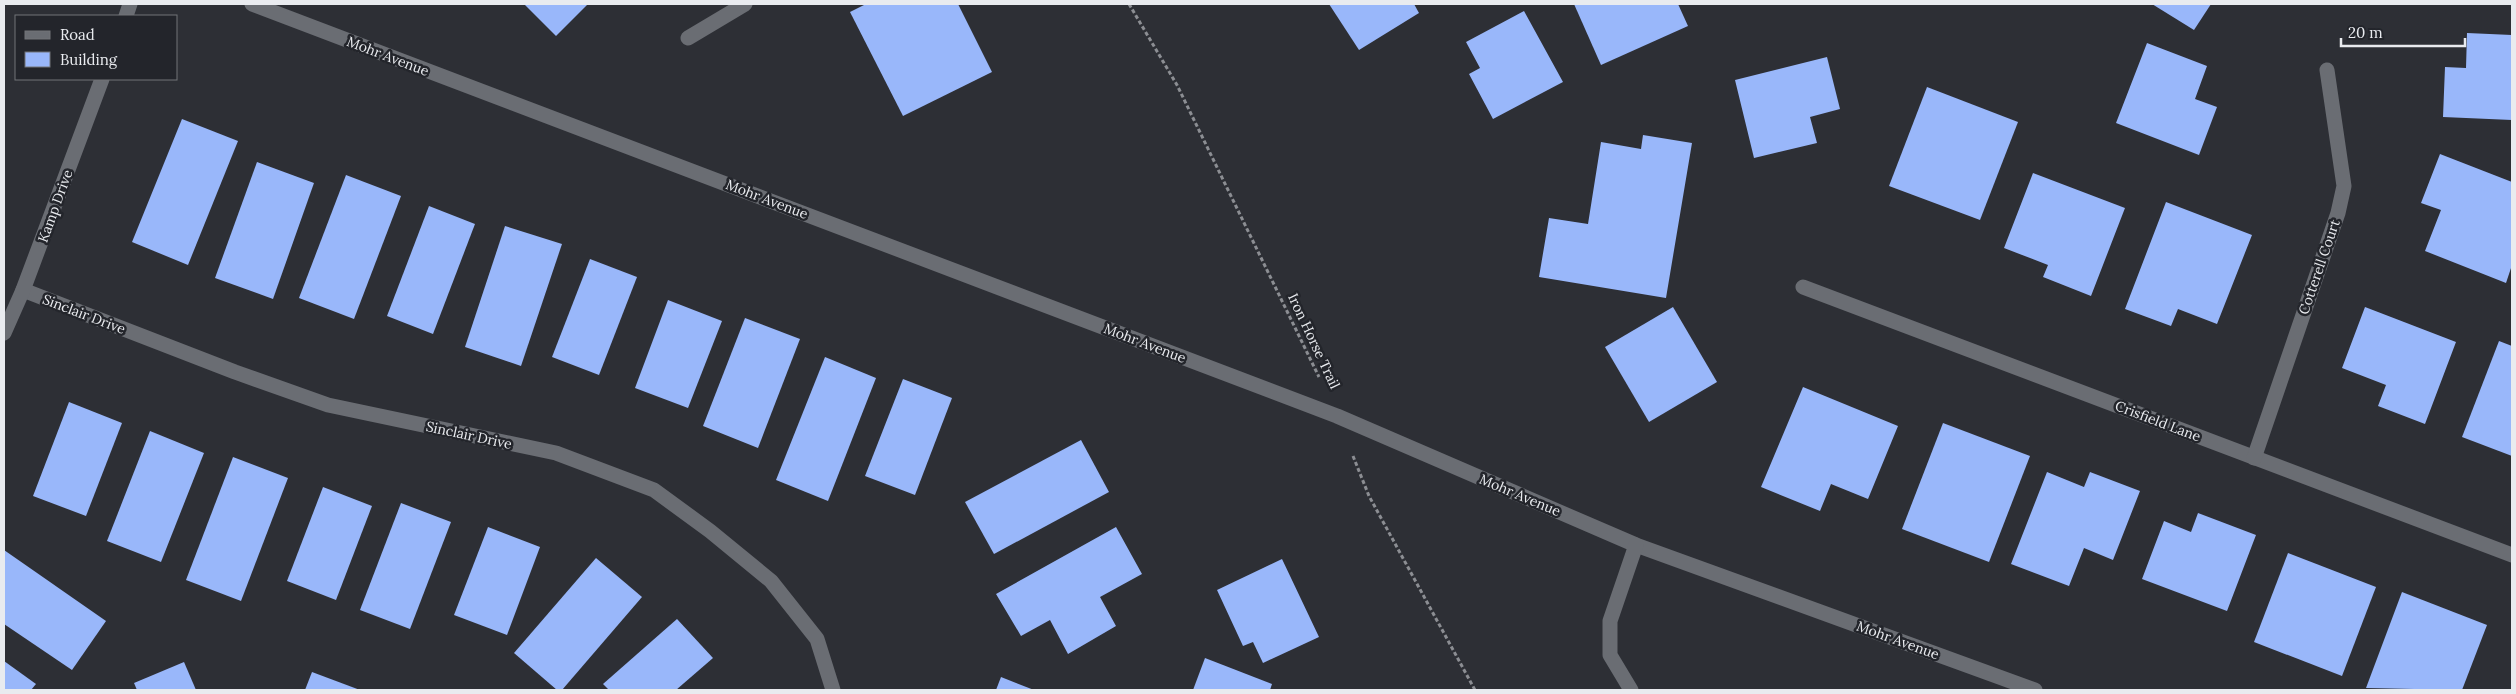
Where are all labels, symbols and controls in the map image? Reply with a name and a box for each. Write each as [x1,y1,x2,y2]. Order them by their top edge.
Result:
legend [15,15,178,80]
scale bar [2341,15,2465,47]
text: 20 m [2348,23,2383,42]
text: Road [60,25,95,44]
street label: Mohr Avenue [344,32,432,80]
text: Building [60,50,118,69]
street label: Kamp Drive [33,167,77,245]
street label: Mohr Avenue [723,175,811,223]
street label: Cotterell Court [2294,217,2344,317]
street label: Sinclair Drive [40,290,128,338]
street label: Iron Horse Trail [1284,290,1344,392]
street label: Mohr Avenue [1101,319,1189,367]
street label: Crisfield Lane [2113,396,2204,446]
street label: Sinclair Drive [424,417,514,453]
street label: Mohr Avenue [1477,470,1564,520]
street label: Mohr Avenue [1854,617,1942,663]

